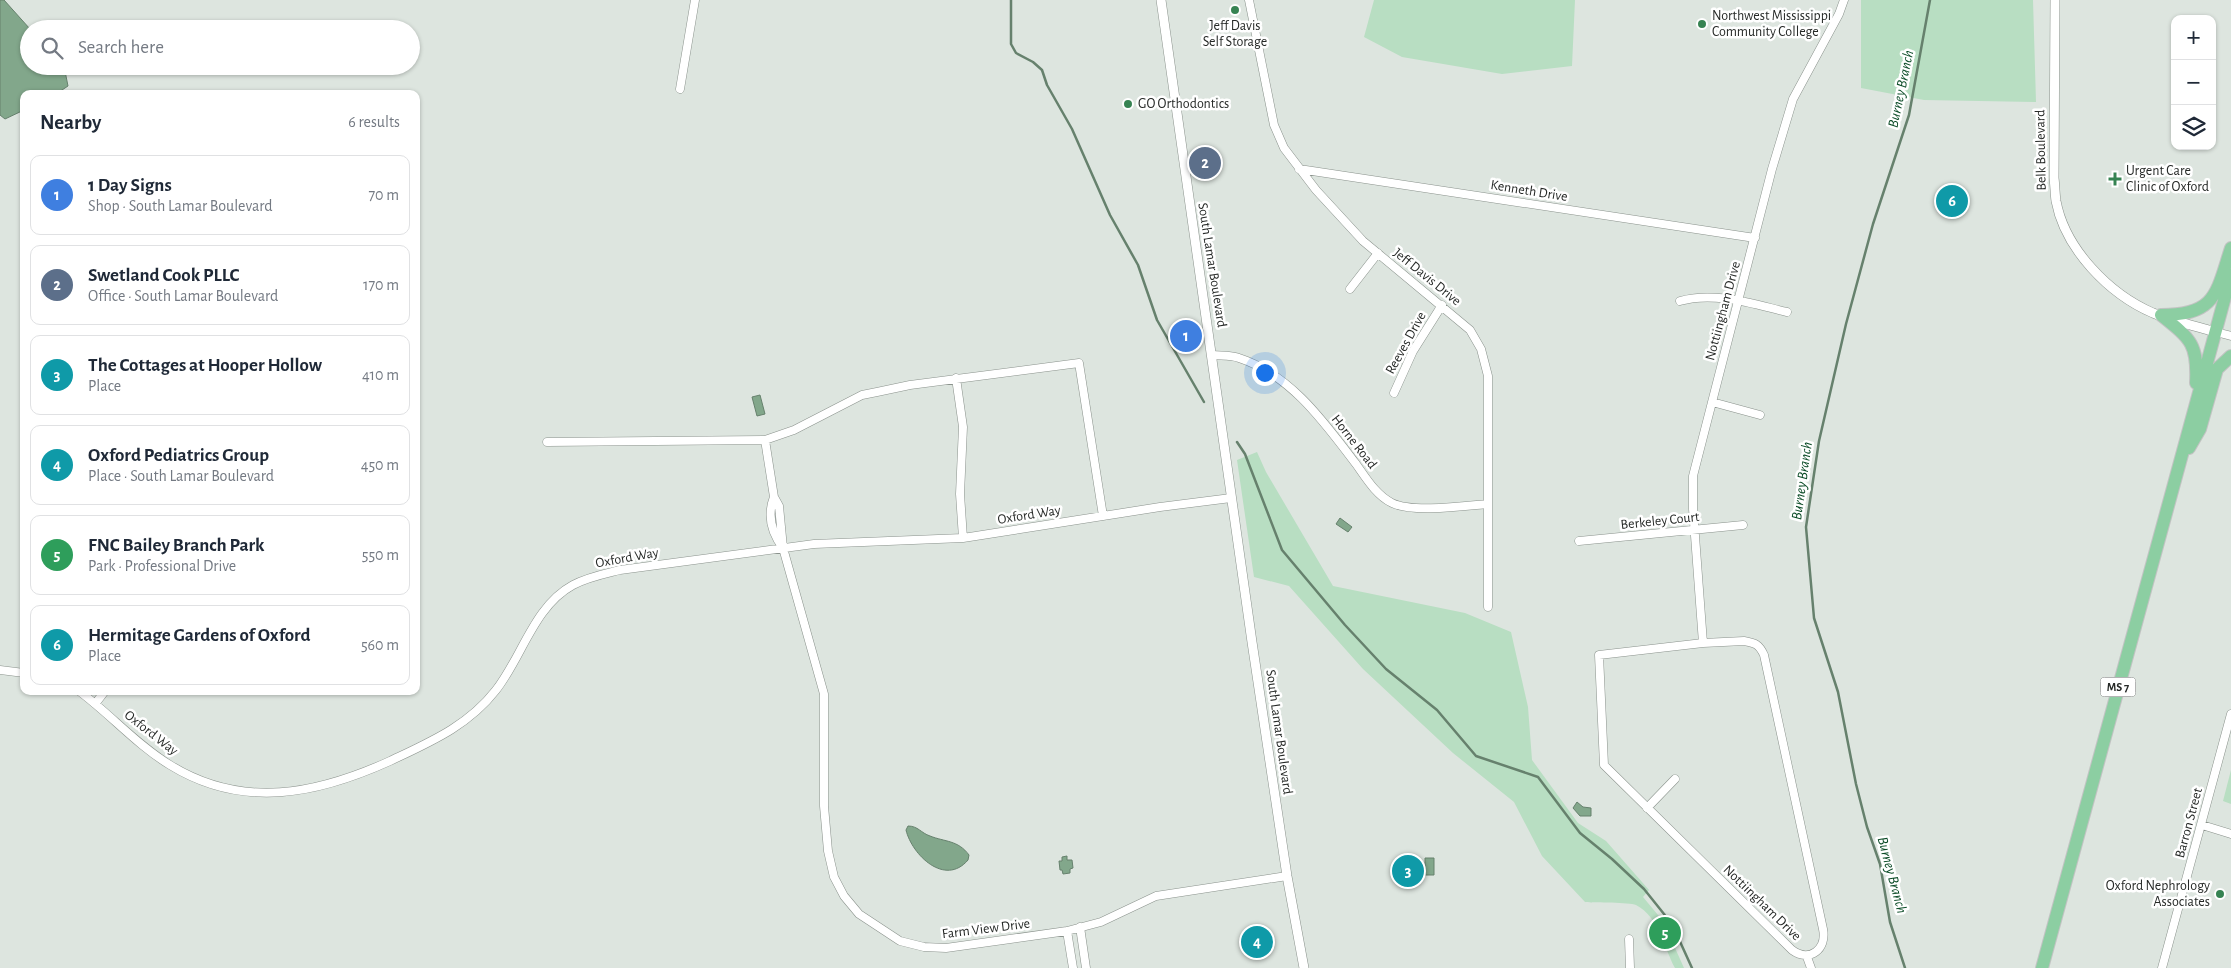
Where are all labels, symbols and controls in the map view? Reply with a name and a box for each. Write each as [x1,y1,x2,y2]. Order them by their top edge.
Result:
marker: Jeff Davis Self Storage [1229,4,1241,16]
place label: Northwest Mississippi Community College [1712,9,1831,39]
map controls [2171,15,2216,150]
button: + [2171,15,2216,60]
marker: Northwest Mississippi Community College [1696,18,1708,30]
place label: Jeff Davis Self Storage [1203,19,1267,49]
search box [20,20,420,75]
icon: search [38,34,66,62]
text: Search here [78,38,164,57]
water label: Burney Branch [1885,49,1917,129]
button: − [2171,60,2216,105]
place label: GO Orthodontics [1138,97,1229,111]
marker: GO Orthodontics [1122,98,1134,110]
button: layers [2171,105,2216,150]
street label: Belk Boulevard [2033,109,2049,191]
text: Nearby [40,112,101,133]
text: 6 results [348,114,400,130]
pin: 2 [1189,144,1221,182]
place label: Urgent Care Clinic of Oxford [2126,164,2209,194]
marker: Urgent Care Clinic of Oxford [2108,172,2122,186]
text: 1 Day Signs [88,176,172,195]
street label: Kenneth Drive [1490,178,1568,204]
pin: 6 [1936,182,1968,220]
text: 1 [54,187,60,203]
text: 70 m [368,187,399,203]
text: Shop · South Lamar Boulevard [88,198,273,214]
street label: South Lamar Boulevard [1195,202,1229,328]
street label: Jeff Davis Drive [1391,246,1463,308]
street label: Nottiingham Drive [1703,260,1743,362]
text: Swetland Cook PLLC [88,266,239,285]
text: 2 [53,277,61,293]
text: 170 m [363,277,399,293]
text: Office · South Lamar Boulevard [88,288,278,304]
street label: Reeves Drive [1383,309,1429,377]
pin: 1 [1170,317,1202,355]
text: The Cottages at Hooper Hollow [88,356,322,375]
your location [1252,360,1278,386]
text: 3 [54,367,60,383]
text: 410 m [362,367,399,383]
text: Place [88,378,121,394]
street label: Horne Road [1329,412,1379,472]
water label: Burney Branch [1789,441,1815,521]
text: Oxford Pediatrics Group [88,446,269,465]
text: 4 [53,457,61,473]
text: 450 m [361,457,399,473]
text: Place · South Lamar Boulevard [88,468,274,484]
street label: Oxford Way [996,503,1062,527]
street label: Berkeley Court [1620,510,1701,532]
text: FNC Bailey Branch Park [88,536,264,555]
street label: Oxford Way [594,546,660,570]
text: 5 [54,547,60,563]
text: 550 m [362,547,399,563]
text: Park · Professional Drive [88,558,236,574]
text: Hermitage Gardens of Oxford [88,626,311,645]
text: 6 [53,637,61,653]
text: 560 m [361,637,399,653]
text: Place [88,648,121,664]
street label: South Lamar Boulevard [1263,669,1295,795]
road number: MS 7 [2100,678,2136,696]
street label: Oxford Way [122,708,180,758]
street label: Barron Street [2173,786,2205,860]
water label: Burney Branch [1875,835,1909,915]
pin: 3 [1392,852,1424,890]
street label: Nottiingham Drive [1720,862,1804,944]
place label: Oxford Nephrology Associates [2106,879,2210,909]
marker: Oxford Nephrology Associates [2214,888,2226,900]
pin: 5 [1649,914,1681,952]
street label: Farm View Drive [941,917,1031,941]
pin: 4 [1241,923,1273,961]

